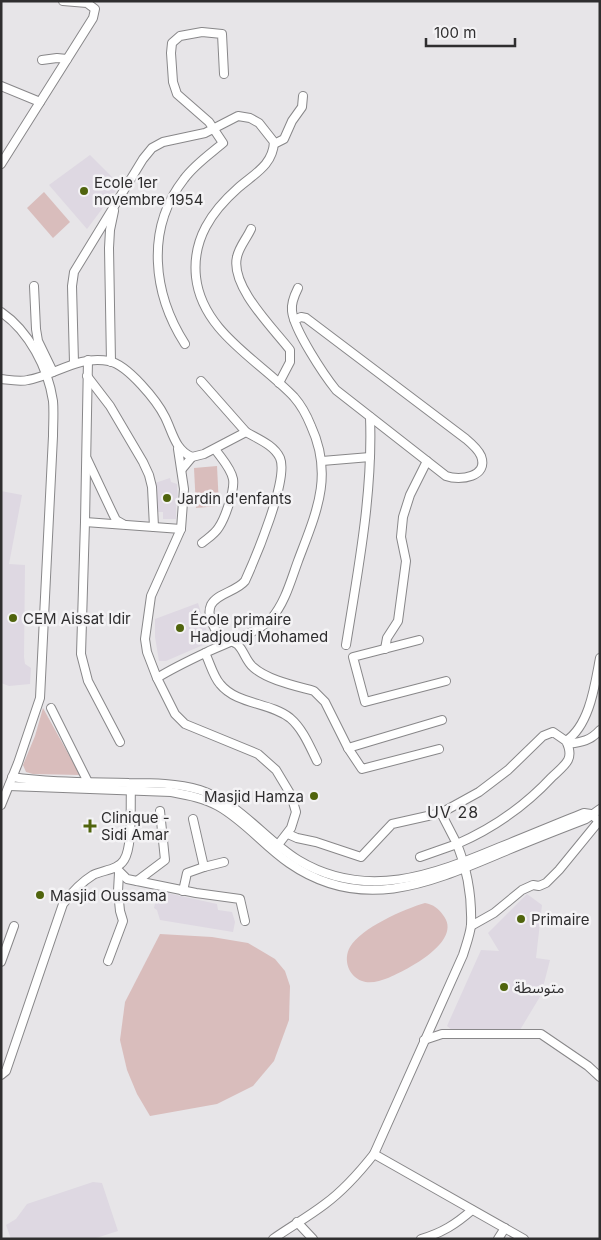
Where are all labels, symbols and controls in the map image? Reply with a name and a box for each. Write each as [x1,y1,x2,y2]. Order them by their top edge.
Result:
scale bar [426,15,515,47]
text: 100 m [434,23,476,42]
place label: Ecole 1er novembre 1954 [94,173,203,209]
marker: Ecole 1er novembre 1954 [78,185,90,197]
place label: Jardin d'enfants [177,489,292,508]
marker: Jardin d'enfants [161,492,173,504]
place label: CEM Aissat Idir [23,609,131,628]
place label: École primaire Hadjoudj Mohamed [190,610,328,646]
marker: CEM Aissat Idir [7,612,19,624]
marker: École primaire Hadjoudj Mohamed [174,622,186,634]
place label: Masjid Hamza [204,787,304,806]
marker: Masjid Hamza [308,790,320,802]
district label: UV 28 [427,802,479,822]
place label: Clinique - Sidi Amar [101,808,170,844]
marker: Clinique - Sidi Amar [83,819,97,833]
place label: Masjid Oussama [50,886,167,905]
marker: Masjid Oussama [34,889,46,901]
place label: Primaire [531,910,589,929]
marker: Primaire [515,913,527,925]
place label: متوسطة [514,978,564,997]
marker: متوسطة [498,981,510,993]

